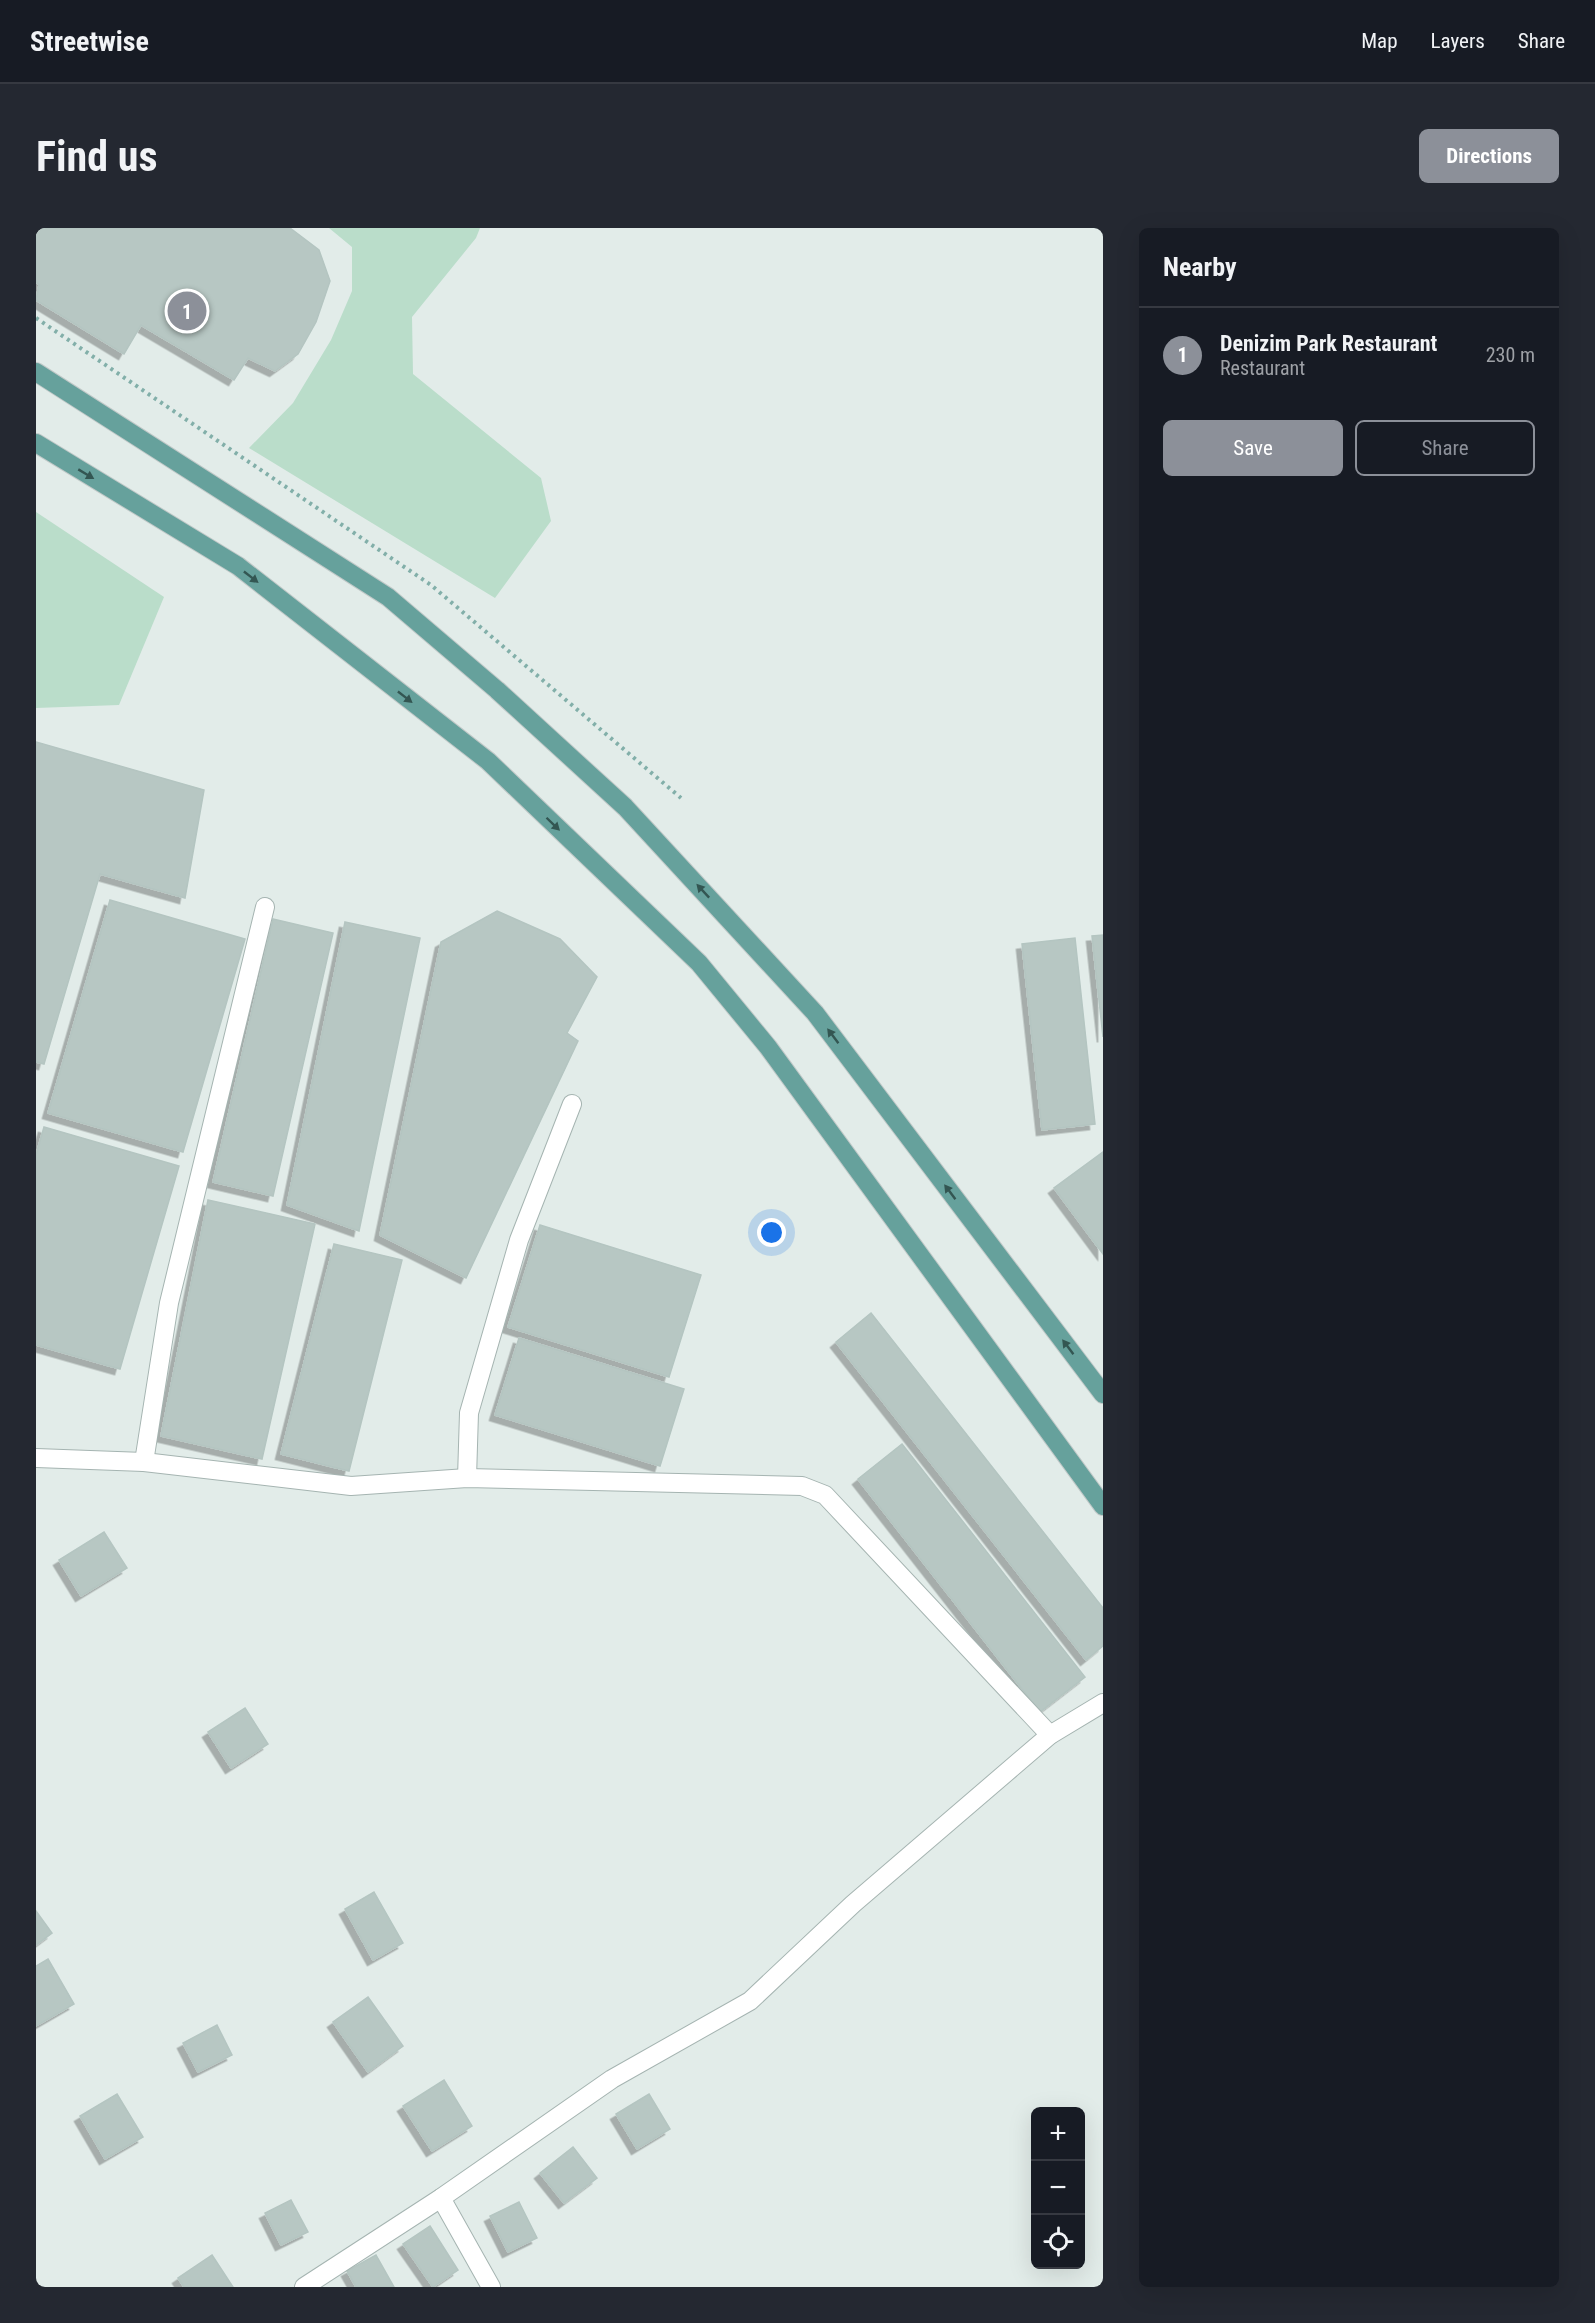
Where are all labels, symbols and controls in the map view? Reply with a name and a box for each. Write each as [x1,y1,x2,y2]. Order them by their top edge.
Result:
text: Streetwise [30,25,149,58]
text: Map [1361,29,1398,53]
text: Layers [1431,29,1485,53]
text: Share [1518,29,1565,53]
button: Directions [1419,129,1559,183]
text: Find us [36,132,157,181]
text: Nearby [1163,252,1237,282]
pin: 1 [168,288,206,334]
text: Denizim Park Restaurant [1220,331,1437,356]
text: 1 [1177,343,1188,367]
text: 230 m [1486,343,1535,367]
text: Restaurant [1220,356,1305,380]
button: Save [1163,420,1343,476]
button: Share [1355,420,1535,476]
one-way arrow [78,468,94,479]
one-way arrow [244,570,259,582]
one-way arrow [397,690,413,703]
one-way arrow [545,816,559,830]
one-way arrow [697,884,710,899]
one-way arrow [827,1029,839,1044]
one-way arrow [944,1184,956,1200]
your location [757,1218,786,1247]
one-way arrow [1062,1340,1074,1355]
map controls [1031,2107,1085,2269]
button: + [1031,2107,1085,2161]
button: − [1031,2161,1085,2215]
button: locate [1031,2215,1085,2269]

